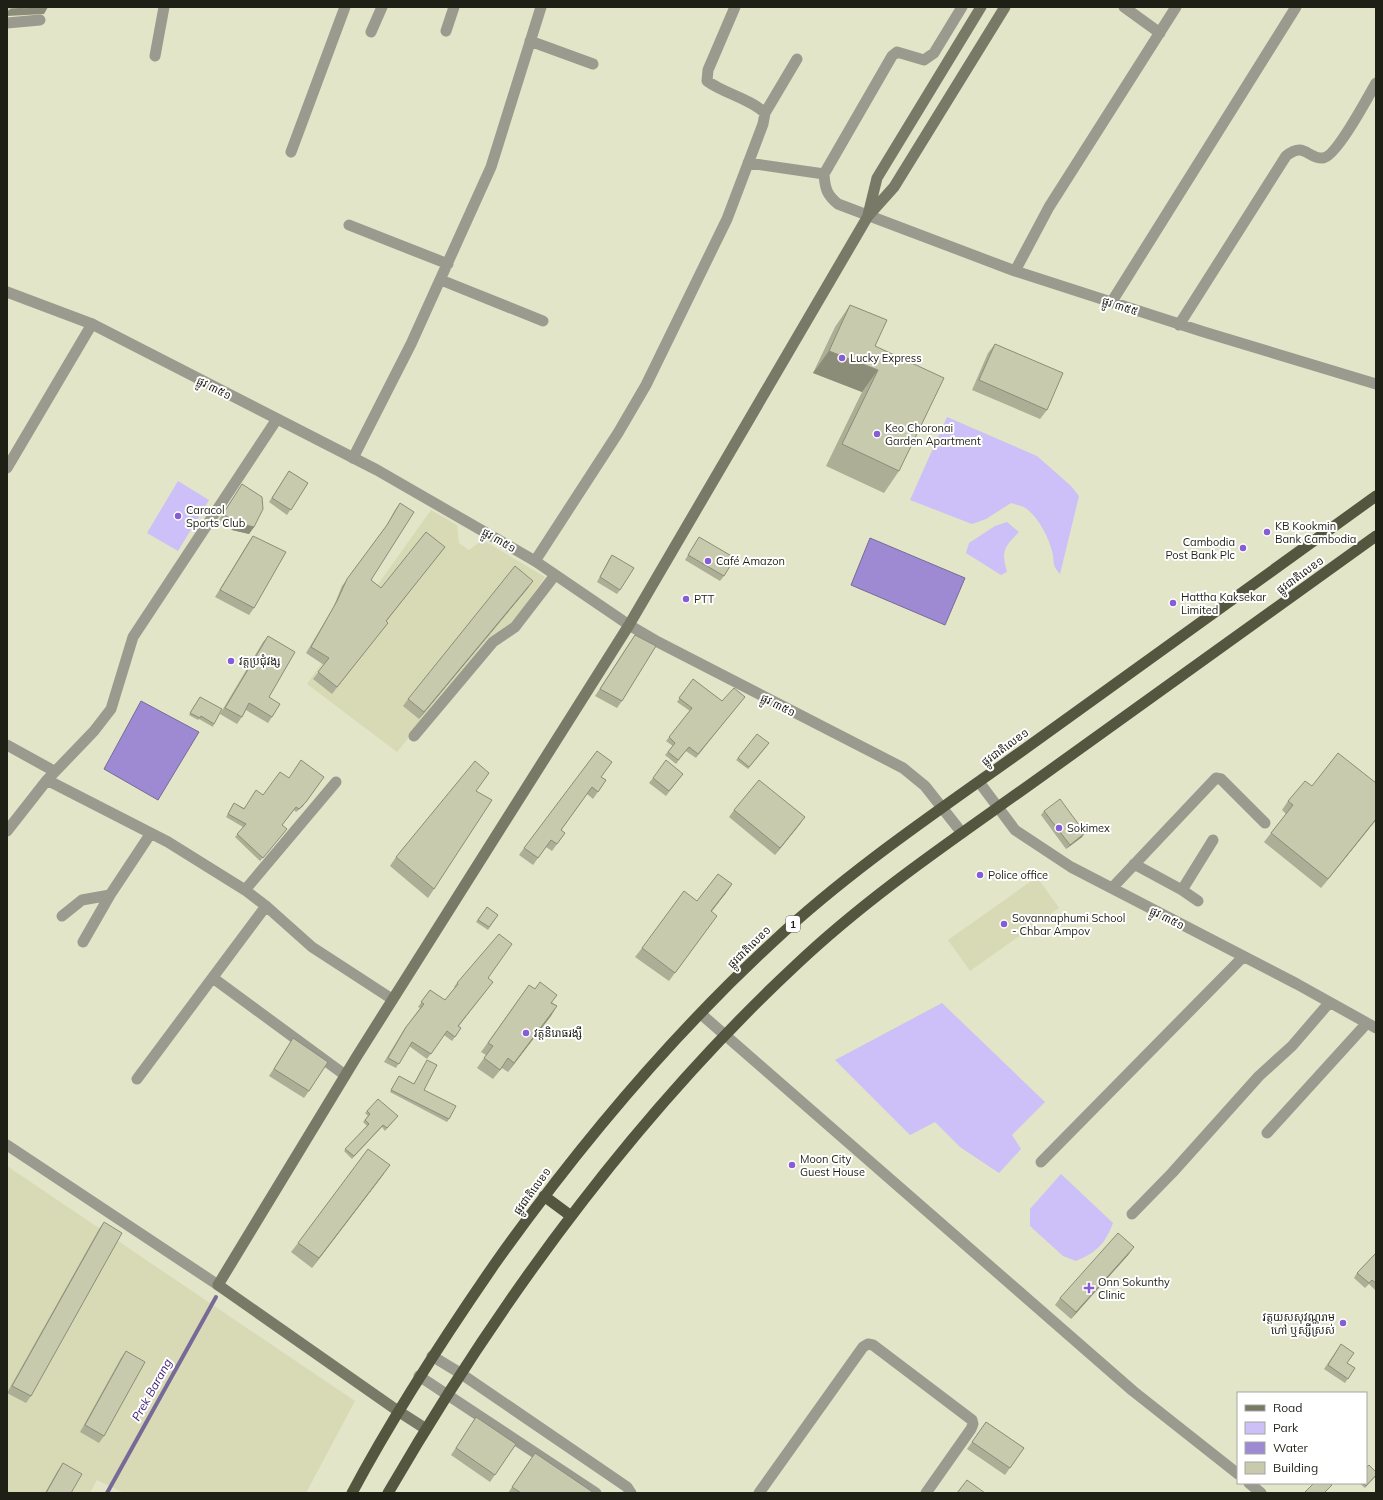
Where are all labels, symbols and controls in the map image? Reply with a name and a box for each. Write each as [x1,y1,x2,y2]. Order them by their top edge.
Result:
street label: ផ្លូវ ៣៥៥ [1099,294,1140,321]
place label: Lucky Express [850,351,922,365]
marker: Lucky Express [837,353,847,363]
street label: ផ្លូវ ៣៥១ [193,373,234,406]
place label: Keo Choronai Garden Apartment [885,421,981,448]
marker: Keo Choronai Garden Apartment [872,429,882,439]
place label: Caracol Sports Club [186,503,246,530]
marker: Caracol Sports Club [173,511,183,521]
place label: KB Kookmin Bank Cambodia [1275,519,1356,546]
street label: ផ្លូវ ៣៥១ [478,525,518,558]
marker: KB Kookmin Bank Cambodia [1262,527,1272,537]
place label: Cambodia Post Bank Plc [1165,535,1236,562]
marker: Cambodia Post Bank Plc [1238,543,1248,553]
street label: ផ្លូវជាតិលេខ១ [1274,553,1328,599]
place label: Café Amazon [716,554,785,568]
marker: Café Amazon [703,556,713,566]
place label: Hattha Kaksekar Limited [1181,590,1266,617]
place label: PTT [694,592,715,606]
marker: PTT [681,594,691,604]
marker: Hattha Kaksekar Limited [1168,598,1178,608]
place label: វត្តប្រជុំវង្ស [239,654,281,668]
marker: វត្តប្រជុំវង្ស [226,656,236,666]
street label: ផ្លូវ ៣៥១ [757,690,798,723]
street label: ផ្លូវជាតិលេខ១ [979,725,1033,771]
place label: Sokimex [1067,821,1110,835]
marker: Sokimex [1054,823,1064,833]
place label: Police office [988,868,1048,882]
marker: Police office [975,870,985,880]
street label: ផ្លូវ ៣៥១ [1146,903,1187,936]
place label: Sovannaphumi School - Chbar Ampov [1012,911,1125,938]
road number: 1 [786,916,800,932]
marker: Sovannaphumi School - Chbar Ampov [999,919,1009,929]
street label: ផ្លូវជាតិលេខ១ [724,923,776,974]
place label: វត្តនិរោធរង្សី [534,1026,582,1040]
marker: វត្តនិរោធរង្សី [521,1028,531,1038]
place label: Moon City Guest House [800,1152,865,1179]
marker: Moon City Guest House [787,1160,797,1170]
street label: ផ្លូវជាតិលេខ១ [510,1165,556,1219]
place label: Onn Sokunthy Clinic [1098,1275,1170,1302]
marker: Onn Sokunthy Clinic [1083,1282,1095,1294]
place label: វត្តយសសុវណ្ណរាម ហៅ ឬស្សីស្រស់ [1263,1310,1335,1337]
marker: វត្តយសសុវណ្ណរាម ហៅ ឬស្សីស្រស់ [1338,1318,1348,1328]
water label: Prek Barang [128,1356,175,1424]
legend [1237,1392,1367,1484]
text: Road [1273,1400,1302,1415]
text: Park [1273,1420,1299,1435]
text: Water [1273,1440,1309,1455]
text: Building [1273,1460,1318,1475]

